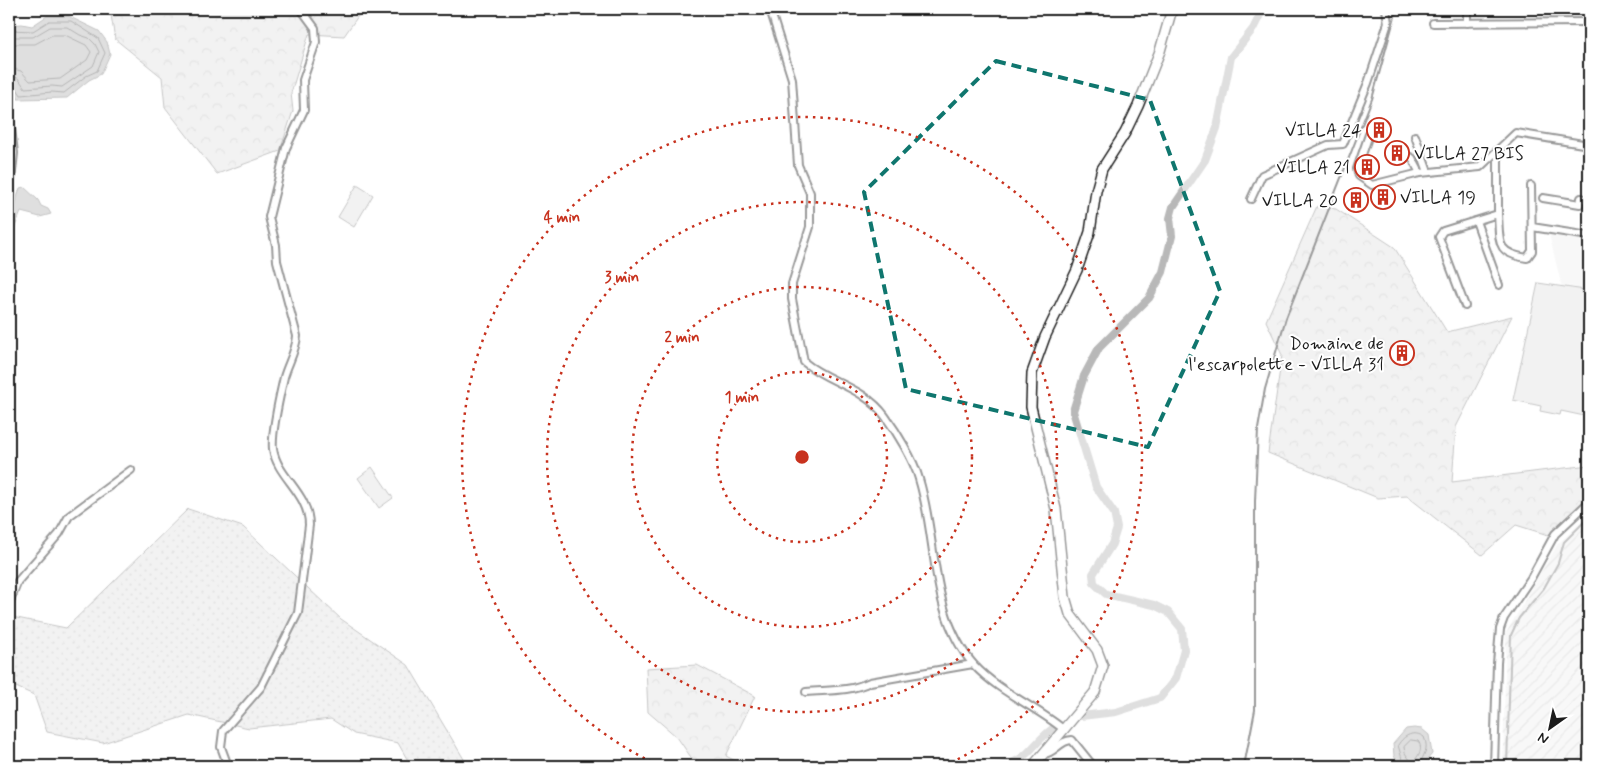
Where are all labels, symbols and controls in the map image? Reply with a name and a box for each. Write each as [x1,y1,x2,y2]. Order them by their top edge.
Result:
building icon: VILLA 24 [1366,117,1392,143]
place label: VILLA 24 [1285,119,1362,143]
building icon: VILLA 27 BIS [1384,140,1410,166]
place label: VILLA 27 BIS [1414,142,1524,166]
building icon: VILLA 21 [1354,154,1380,180]
place label: VILLA 21 [1276,156,1350,180]
building icon: VILLA 19 [1370,184,1396,210]
place label: VILLA 19 [1400,186,1476,210]
building icon: VILLA 20 [1343,187,1369,213]
place label: VILLA 20 [1262,189,1338,213]
text: 4 min [544,208,580,228]
text: 3 min [605,268,639,288]
text: 2 min [664,328,700,348]
place label: Domaine de l'escarpolette - VILLA 31 [1188,332,1384,377]
building icon: Domaine de l'escarpolette - VILLA 31 [1389,340,1415,366]
text: 1 min [725,388,759,408]
centre of rings [793,448,811,466]
north arrow [1526,702,1576,752]
text: N [1535,728,1552,748]

